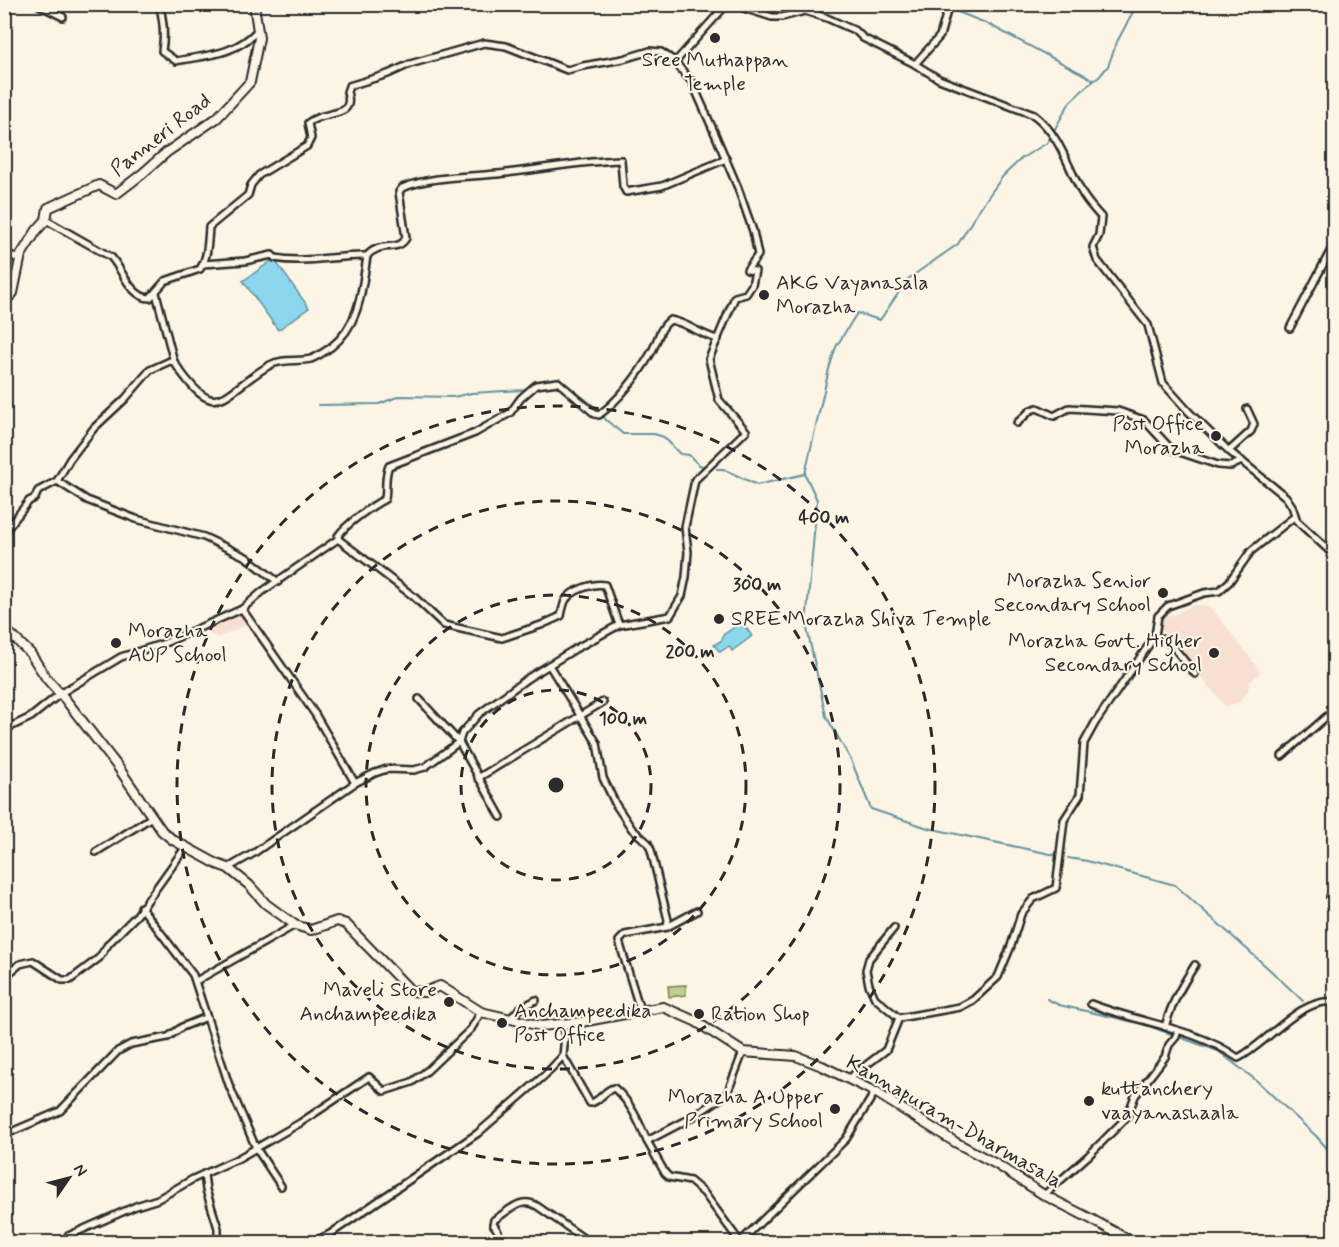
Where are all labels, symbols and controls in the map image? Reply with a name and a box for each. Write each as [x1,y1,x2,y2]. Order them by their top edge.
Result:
marker: Sree Muthappan Temple [708,31,722,45]
place label: Sree Muthappan Temple [642,46,789,98]
street label: Panneri Road [105,87,217,183]
place label: AKG Vayanasala Morazha [776,269,928,321]
marker: AKG Vayanasala Morazha [757,288,771,302]
place label: Post Office Morazha [1112,410,1204,462]
marker: Post Office Morazha [1209,429,1223,443]
text: 400 m [799,506,849,530]
place label: Morazha Senior Secondary School [994,567,1151,619]
text: 300 m [733,573,781,597]
marker: Morazha Senior Secondary School [1156,586,1170,600]
place label: SREE Morazha Shiva Temple [731,605,991,633]
marker: SREE Morazha Shiva Temple [712,612,726,626]
place label: Morazha AUP School [128,617,227,669]
place label: Morazha Govt. Higher Secondary School [1008,627,1202,679]
marker: Morazha AUP School [109,636,123,650]
text: 200 m [665,640,715,664]
marker: Morazha Govt. Higher Secondary School [1207,646,1221,660]
text: 100 m [599,707,647,731]
centre of rings [546,775,566,795]
place label: Maveli Store Anchampeedika [299,976,437,1028]
marker: Maveli Store Anchampeedika [442,995,456,1009]
place label: Anchampeedika Post Office [514,997,652,1049]
place label: Ration Shop [711,1000,810,1028]
marker: Ration Shop [692,1007,706,1021]
marker: Anchampeedika Post Office [495,1016,509,1030]
street label: Kannapuram-Dharmasala [841,1049,1067,1195]
place label: kuttanchery vaayanashaala [1101,1075,1239,1127]
place label: Morazha A Upper Primary School [668,1083,823,1135]
marker: kuttanchery vaayanashaala [1082,1094,1096,1108]
marker: Morazha A Upper Primary School [828,1102,842,1116]
north arrow [39,1148,99,1208]
text: N [68,1160,92,1181]

